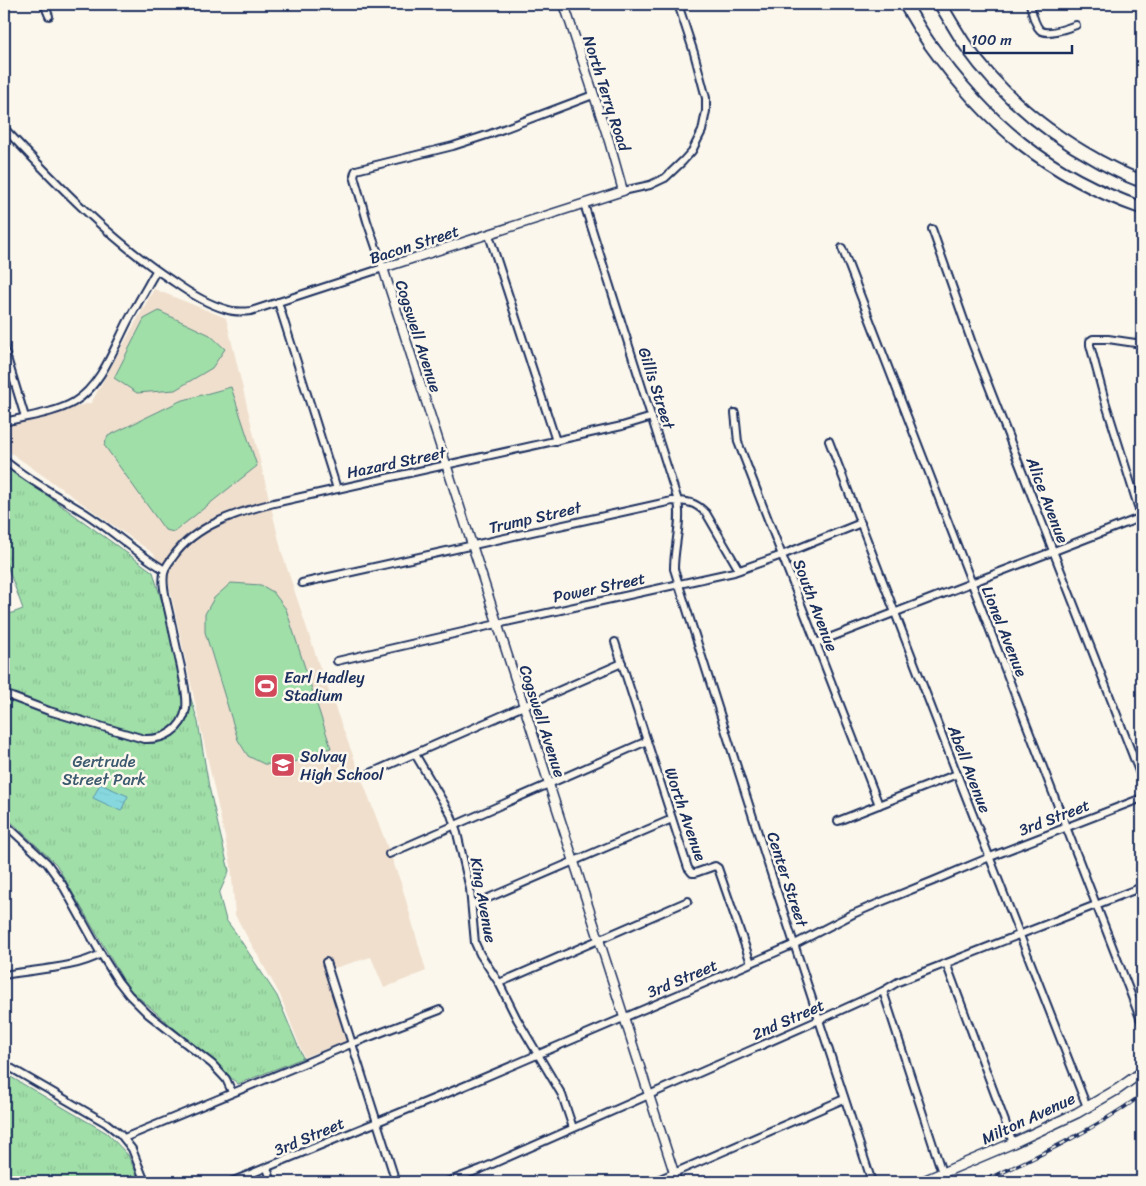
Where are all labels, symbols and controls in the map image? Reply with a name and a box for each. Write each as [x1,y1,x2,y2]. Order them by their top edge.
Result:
scale bar [964,22,1071,54]
text: 100 m [971,27,1012,53]
street label: North Terry Road [574,32,639,156]
street label: Bacon Street [365,216,463,273]
street label: Cogswell Avenue [387,276,450,396]
street label: Gillis Street [630,343,684,433]
street label: Hazard Street [344,438,449,487]
street label: Alice Avenue [1017,452,1077,548]
street label: Trump Street [486,493,585,542]
street label: South Avenue [785,555,847,656]
street label: Power Street [550,564,648,611]
street label: Lionel Avenue [973,581,1036,681]
street label: Cogswell Avenue [511,661,574,781]
place label: Earl Hadley Stadium [284,663,365,710]
sports icon: Earl Hadley Stadium [253,673,279,699]
street label: Abell Avenue [939,720,1000,817]
place label: Solvay High School [300,742,384,789]
park label: Gertrude Street Park [62,747,146,794]
school or university icon: Solvay High School [270,752,296,778]
street label: Worth Avenue [656,763,715,865]
street label: 3rd Street [1014,791,1094,844]
street label: Center Street [758,828,817,931]
street label: King Avenue [462,855,505,945]
street label: 3rd Street [642,951,722,1006]
street label: 2nd Street [747,991,829,1048]
street label: Milton Avenue [976,1084,1080,1153]
street label: 3rd Street [269,1109,349,1164]

